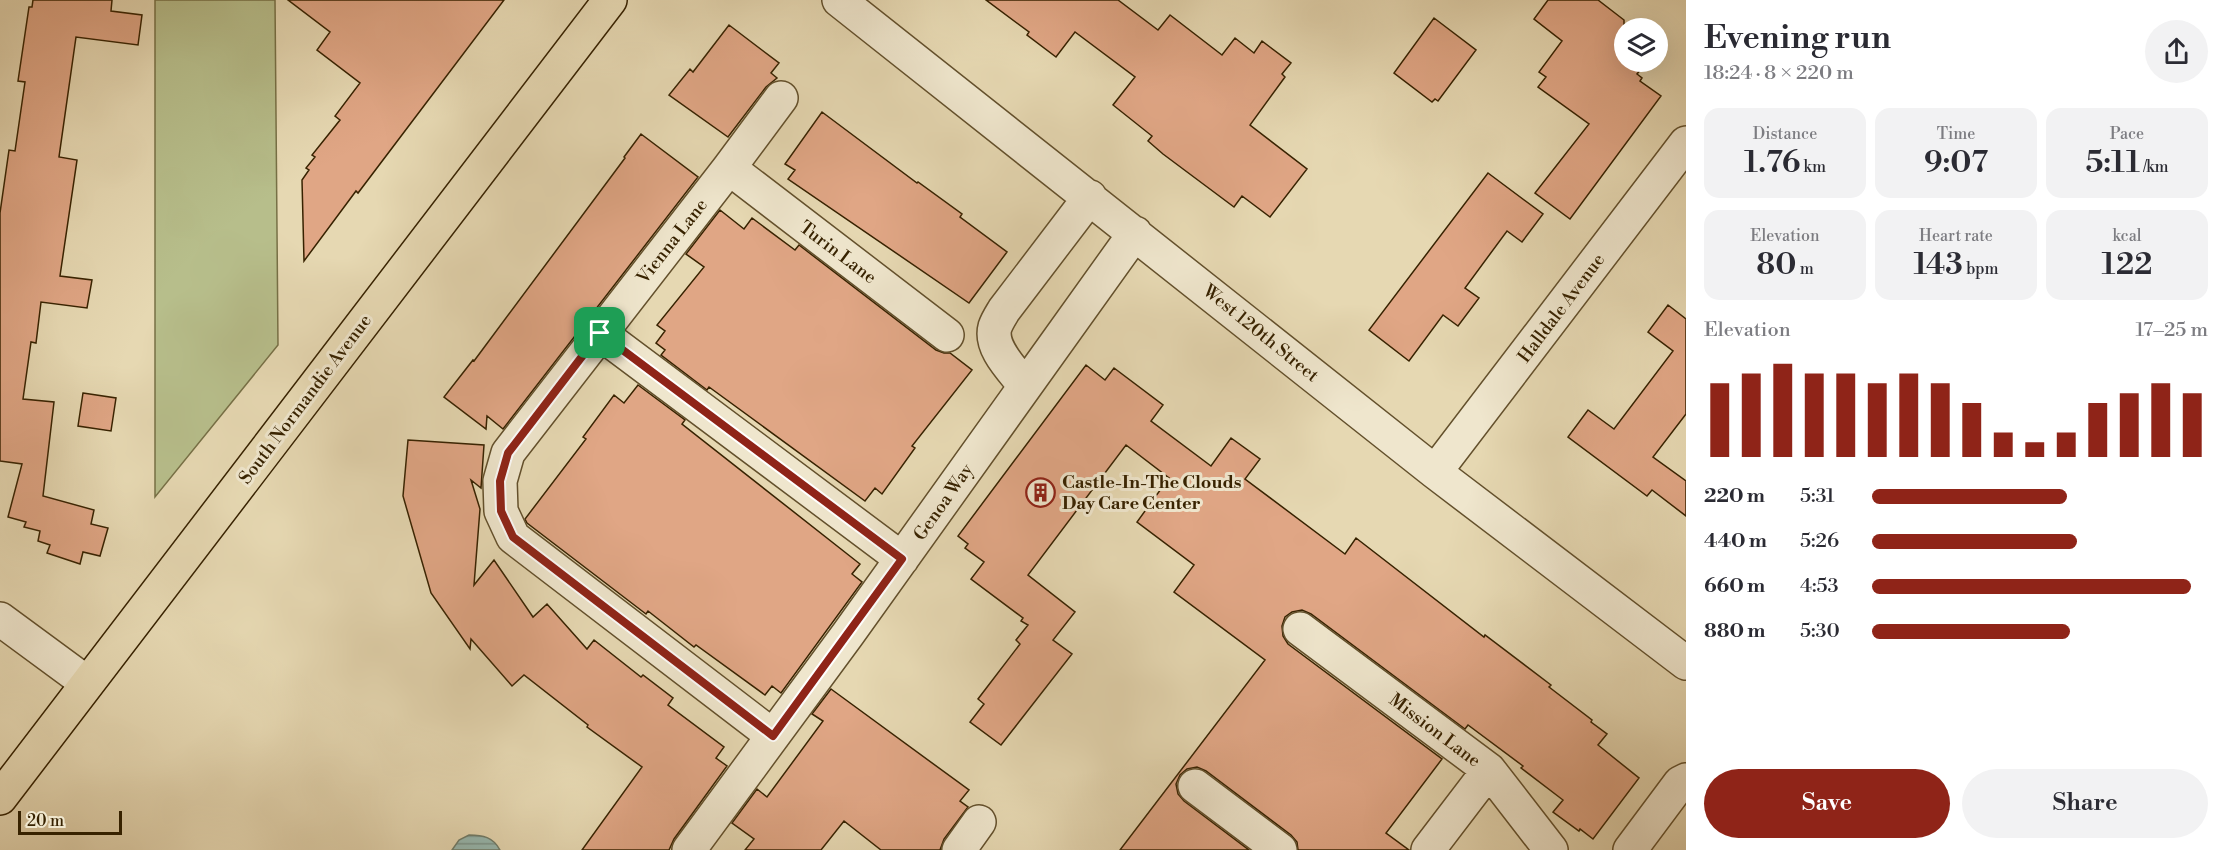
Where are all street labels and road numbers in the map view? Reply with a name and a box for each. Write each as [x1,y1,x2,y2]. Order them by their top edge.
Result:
street label: Vienna Lane [631,194,713,289]
street label: Turin Lane [795,216,881,289]
street label: Halldale Avenue [1513,249,1610,368]
street label: West 120th Street [1197,279,1324,388]
street label: South Normandie Avenue [234,310,377,489]
street label: Genoa Way [908,459,978,545]
street label: Mission Lane [1384,688,1485,772]

